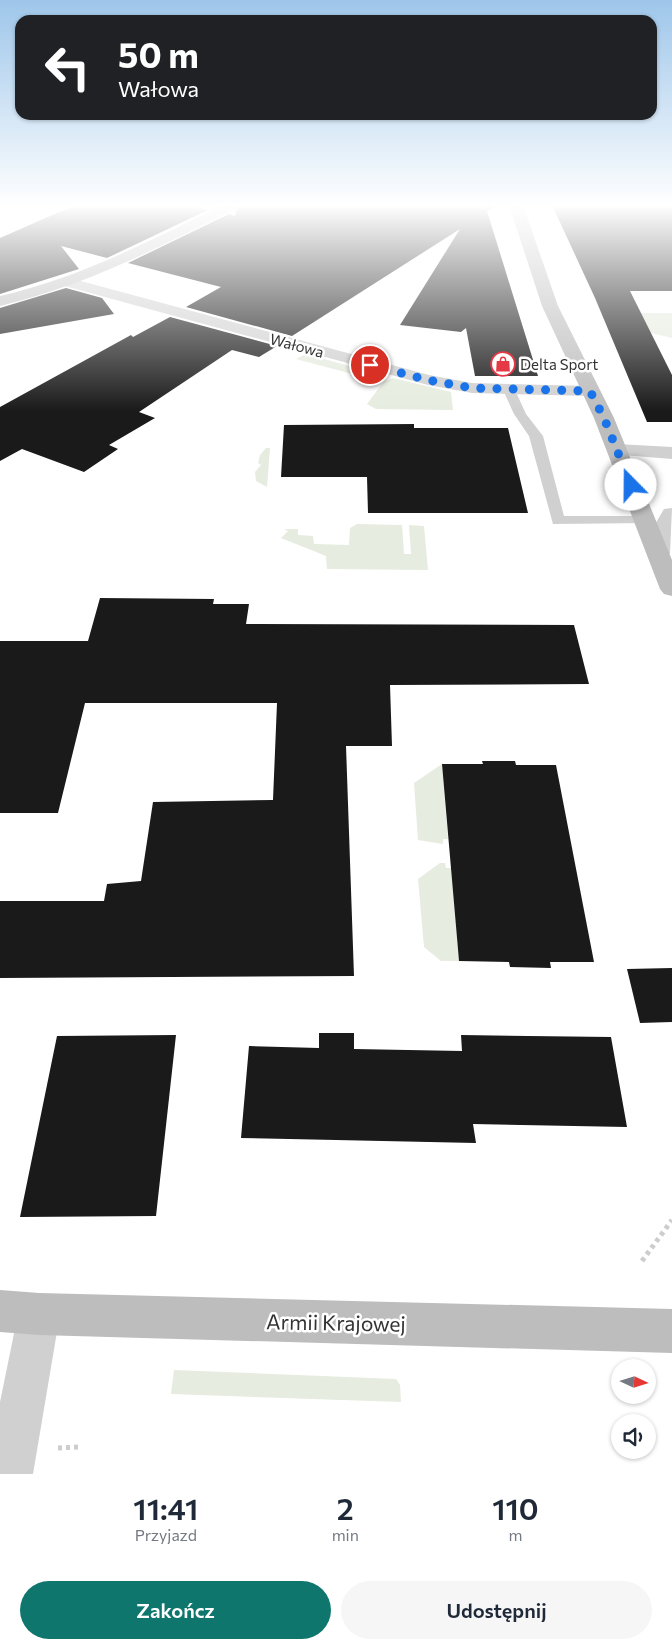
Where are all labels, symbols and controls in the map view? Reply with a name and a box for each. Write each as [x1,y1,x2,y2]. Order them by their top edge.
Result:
text: 50 m [118,32,199,75]
icon: left [35,35,100,100]
text: Wałowa [118,75,199,102]
street label: Wałowa [268,329,326,361]
pin [349,344,391,386]
icon: arrive [356,351,384,379]
shop icon: Delta Sport [490,351,516,377]
place label: Delta Sport [520,355,598,373]
position arrow [604,458,656,510]
street label: Armii Krajowej [266,1308,406,1336]
north arrow [611,1359,656,1404]
map controls [611,1359,656,1459]
button: sound [611,1414,656,1459]
text: 11:41 [133,1489,198,1526]
text: 2 [337,1489,354,1526]
text: 110 [492,1489,539,1526]
text: Przyjazd [135,1525,197,1544]
text: min [332,1525,359,1544]
text: m [508,1525,522,1544]
button: Zakończ [20,1581,331,1639]
button: Udostępnij [341,1581,652,1639]

